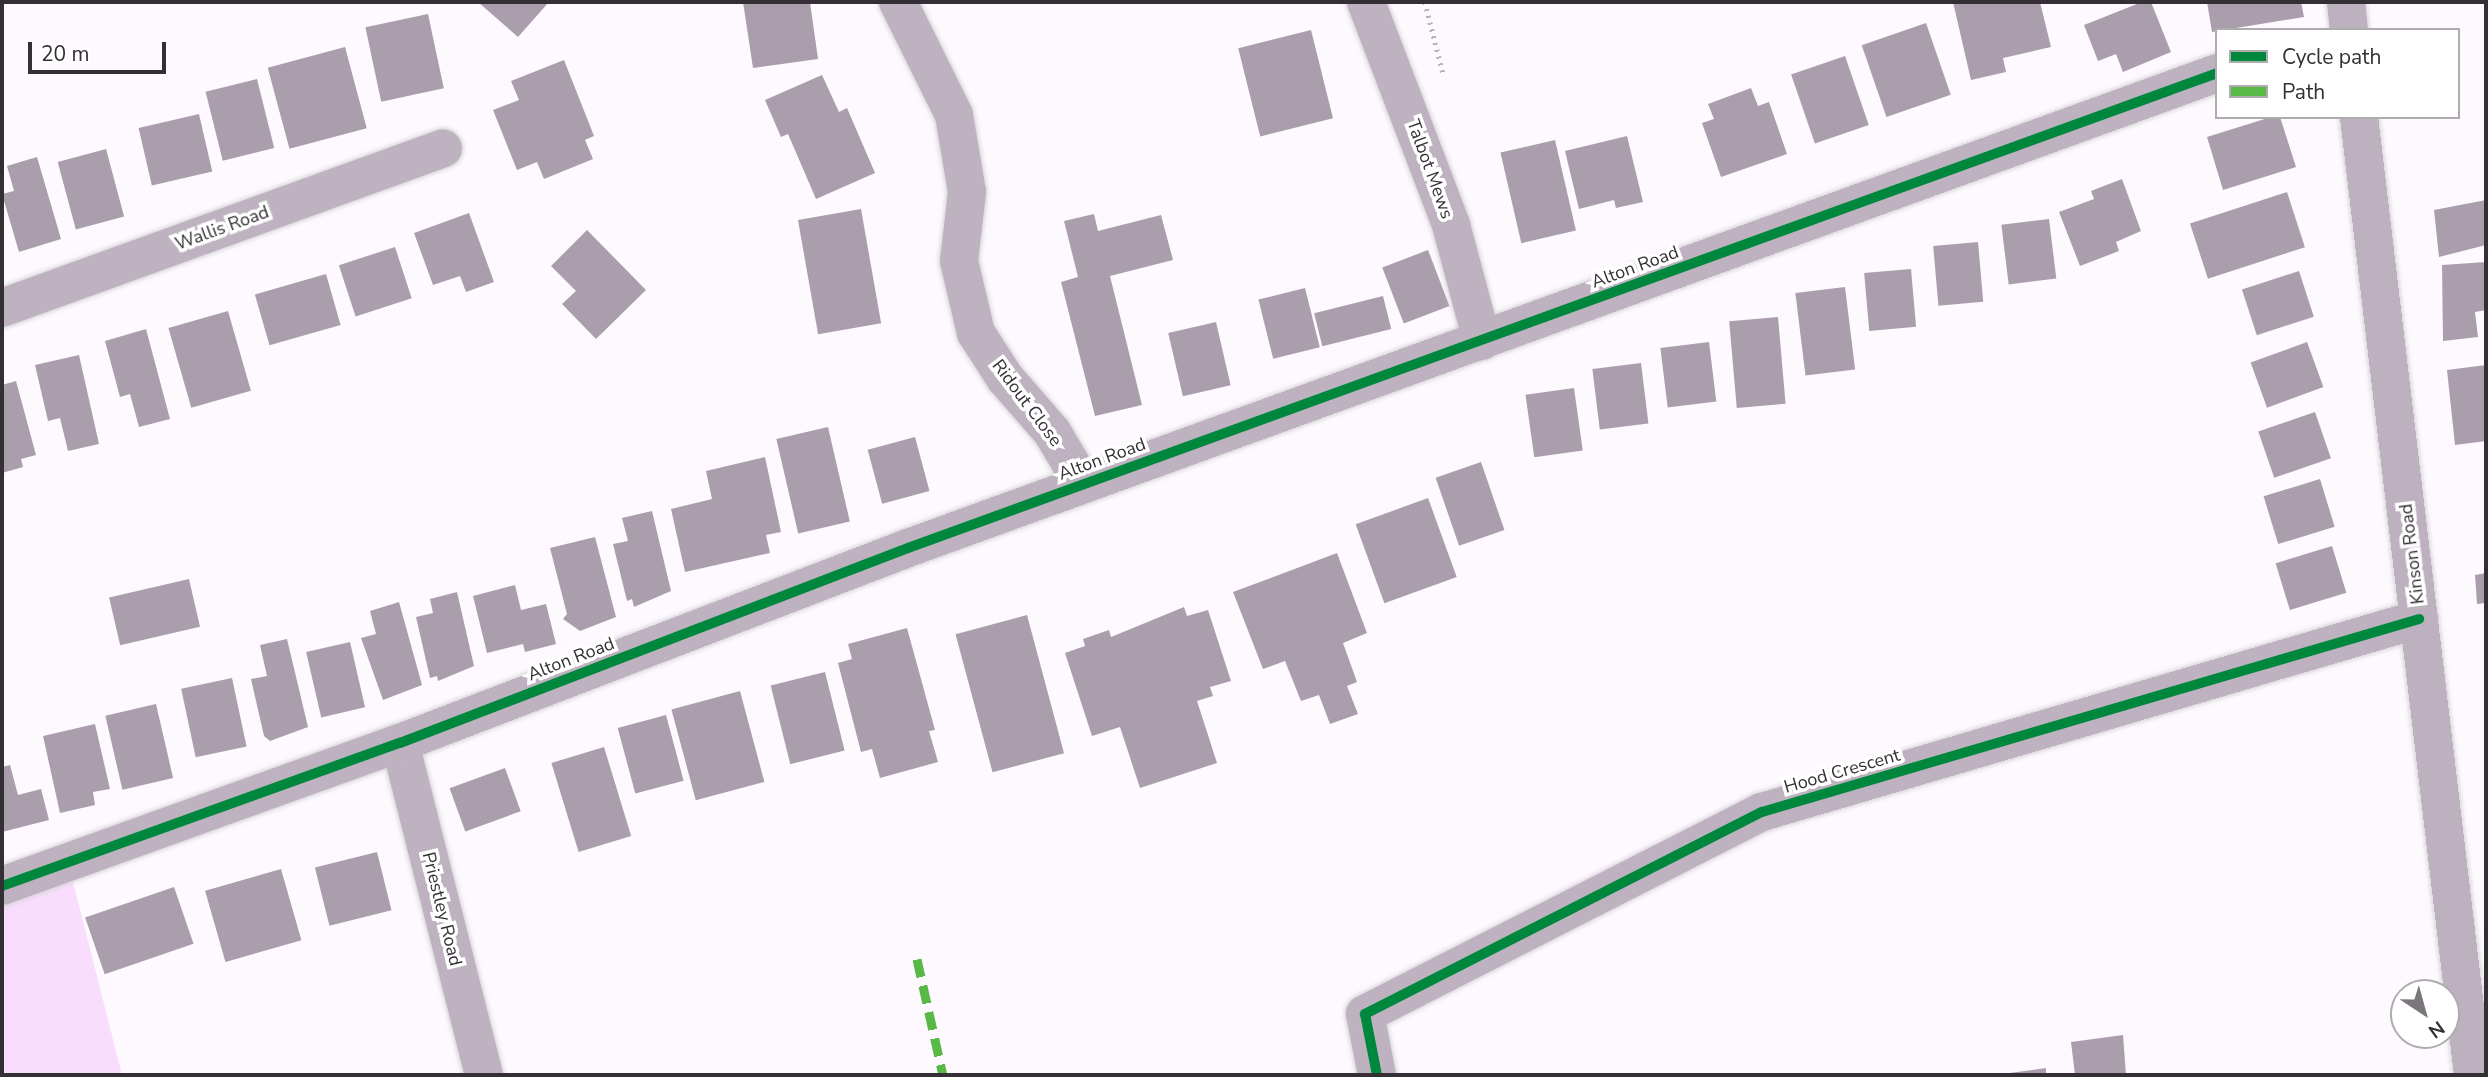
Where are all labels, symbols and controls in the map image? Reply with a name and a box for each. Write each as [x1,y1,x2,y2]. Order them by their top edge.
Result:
scale bar [32,28,170,72]
legend [2215,28,2460,119]
text: 20 m [41,40,90,68]
text: Cycle path [2282,43,2381,71]
text: Path [2282,78,2325,106]
street label: Talbot Mews [1402,116,1458,222]
street label: Wallis Road [172,201,272,255]
street label: Alton Road [1588,241,1682,293]
street label: Ridout Close [987,355,1067,451]
street label: Alton Road [1055,433,1149,485]
street label: Kinson Road [2395,503,2429,605]
street label: Alton Road [525,633,617,685]
street label: Hood Crescent [1781,744,1903,798]
street label: Priestley Road [417,850,467,968]
north arrow [2390,979,2460,1049]
text: N [2423,1015,2450,1044]

